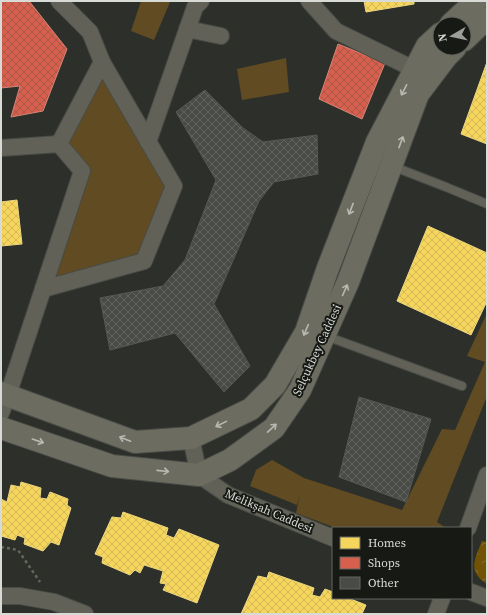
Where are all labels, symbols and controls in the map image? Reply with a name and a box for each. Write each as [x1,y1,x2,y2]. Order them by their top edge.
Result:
north arrow [432,16,472,56]
text: N [435,32,451,43]
one-way arrow [400,84,407,96]
one-way arrow [397,136,405,148]
one-way arrow [347,202,355,214]
one-way arrow [342,284,349,296]
street label: Selçukbey Caddesi [289,301,345,398]
one-way arrow [302,324,309,336]
one-way arrow [216,421,228,428]
one-way arrow [267,424,277,433]
one-way arrow [120,434,132,442]
one-way arrow [32,437,44,445]
one-way arrow [156,467,169,475]
street label: Melikşah Caddesi [223,485,316,537]
legend [332,527,472,599]
text: Homes [368,535,406,551]
text: Shops [368,555,400,571]
text: Other [368,575,399,591]

